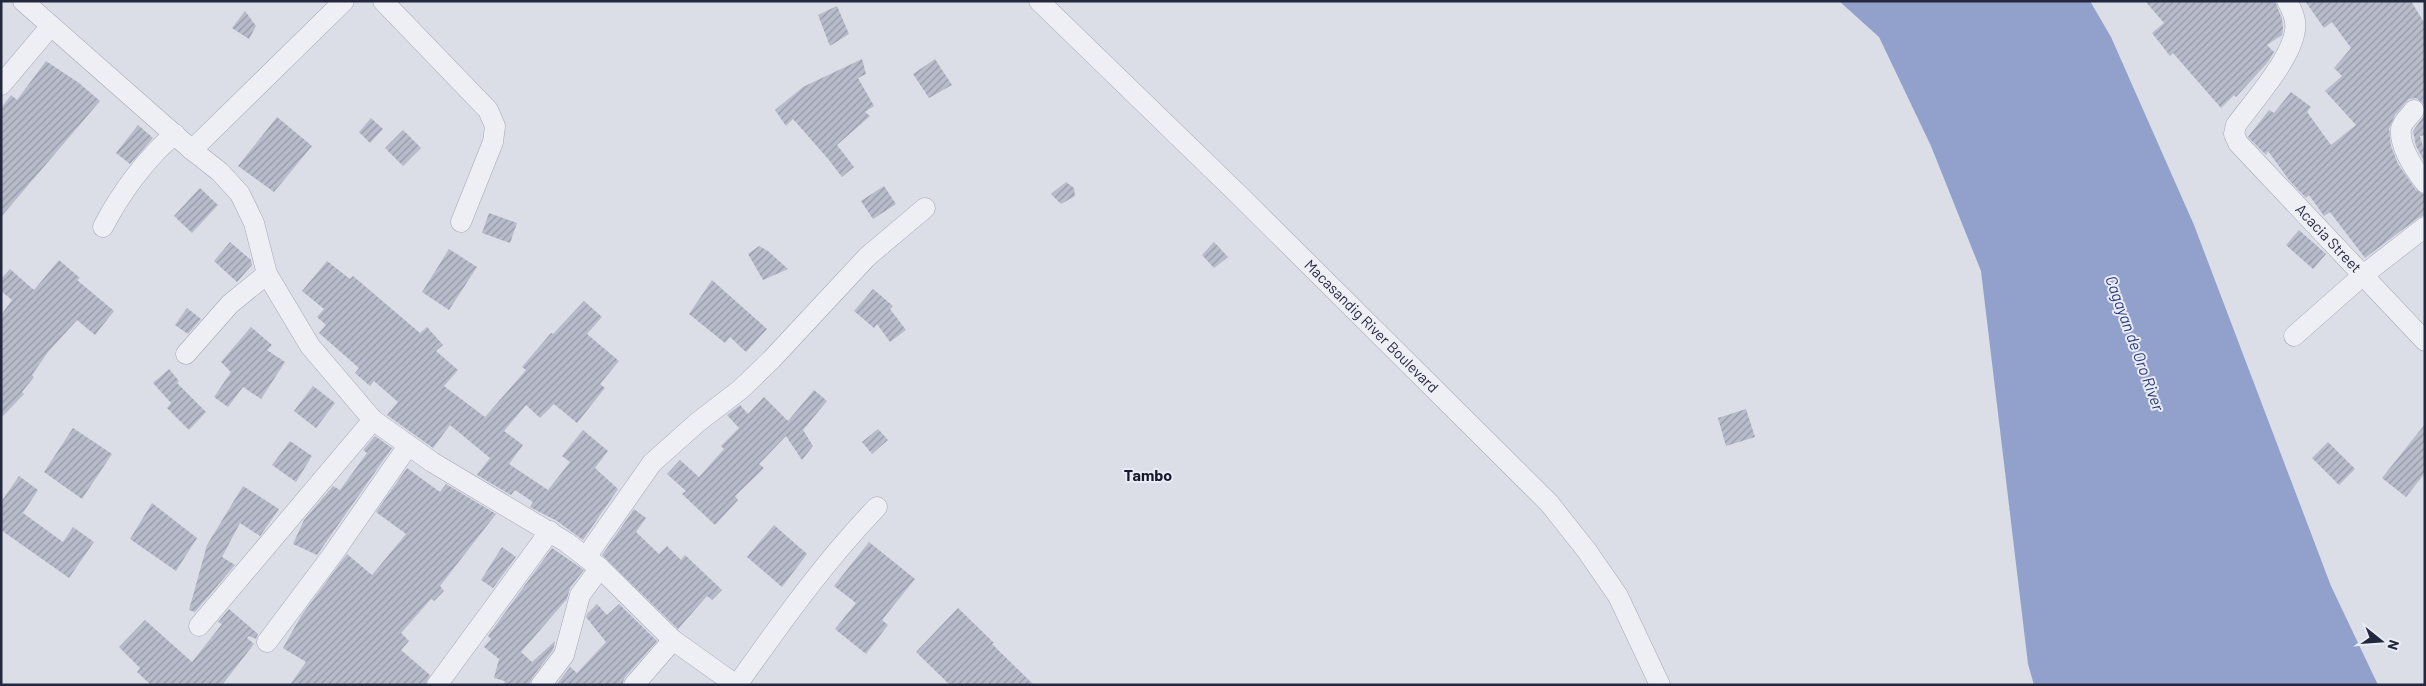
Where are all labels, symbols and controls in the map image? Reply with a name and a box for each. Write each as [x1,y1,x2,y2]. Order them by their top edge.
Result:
street label: Acacia Street [2292,200,2366,276]
street label: Macasandig River Boulevard [1301,255,1443,396]
water label: Cagayan de Oro River [2102,273,2169,414]
district label: Tambo [1124,465,1172,484]
north arrow [2356,616,2406,666]
text: N [2384,638,2403,652]

